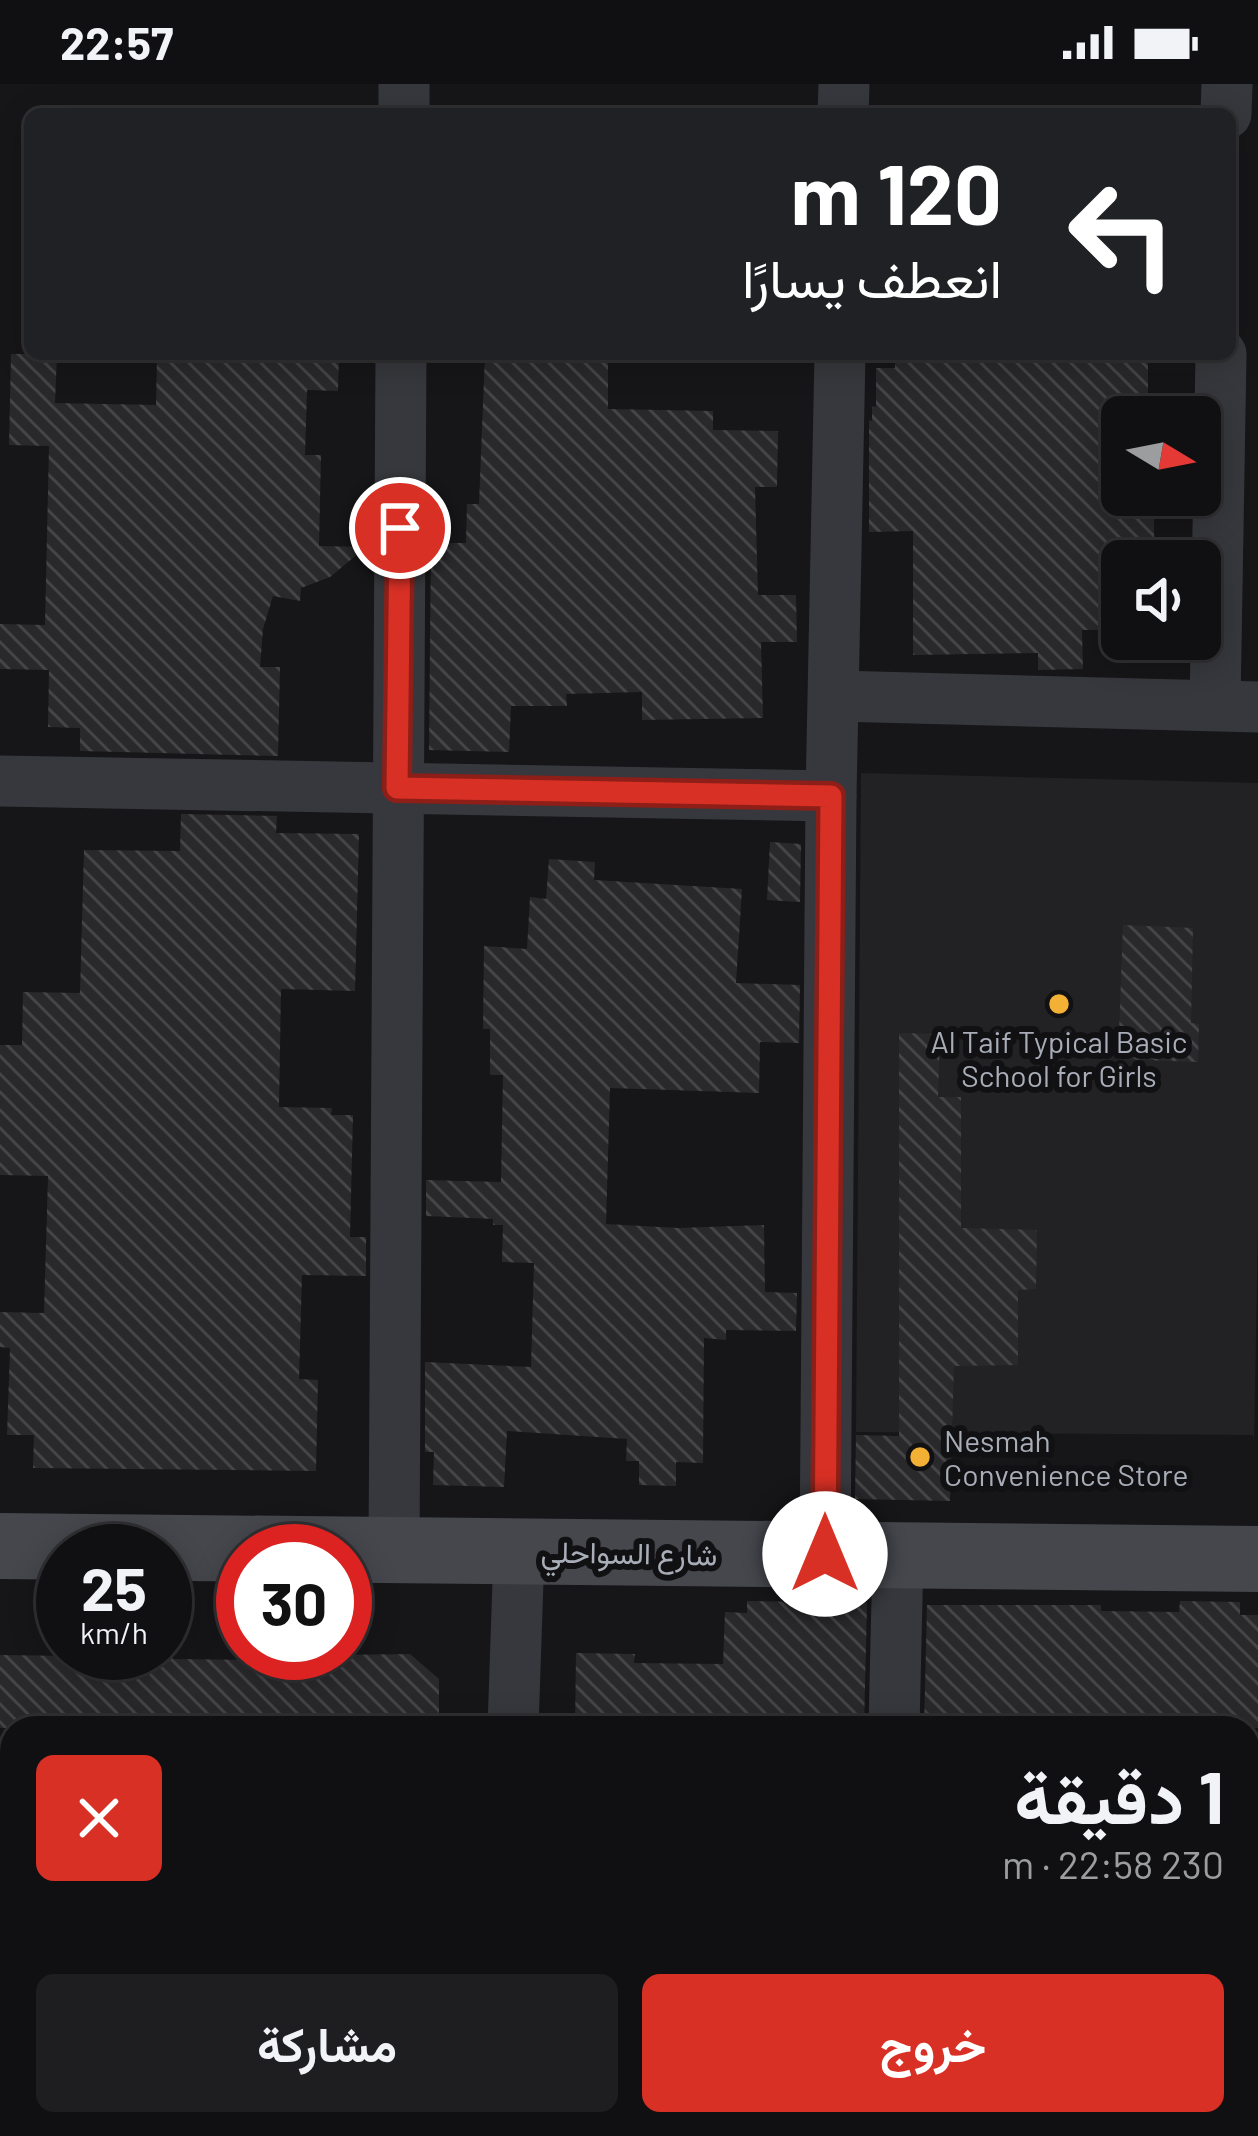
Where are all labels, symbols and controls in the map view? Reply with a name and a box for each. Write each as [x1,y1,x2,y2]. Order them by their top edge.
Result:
text: 22:57 [60,15,173,69]
text: 120 m [790,141,1002,242]
icon: left [1044,156,1200,312]
text: انعطف يسارًا [742,244,1002,309]
north arrow [1101,396,1221,516]
map controls [1101,396,1221,660]
pin [349,477,451,579]
icon: arrive [367,495,433,561]
button: sound [1101,540,1221,660]
marker: Al Taif Typical Basic School for Girls [1046,991,1072,1017]
place label: Al Taif Typical Basic School for Girls [931,1023,1187,1093]
place label: Nesmah Convenience Store [944,1422,1189,1492]
marker: Nesmah Convenience Store [907,1444,933,1470]
position arrow [762,1491,888,1617]
speed limit sign: 30 [216,1524,372,1680]
street label: شارع السواحلي [540,1532,718,1580]
text: 25 [81,1551,147,1623]
text: km/h [80,1614,148,1650]
text: 1 دقيقة [1014,1752,1224,1838]
button: close [36,1755,162,1881]
text: 230 m · 22:58 [1002,1840,1224,1887]
button: مشاركة [36,1974,618,2112]
button: خروج [642,1974,1224,2112]

